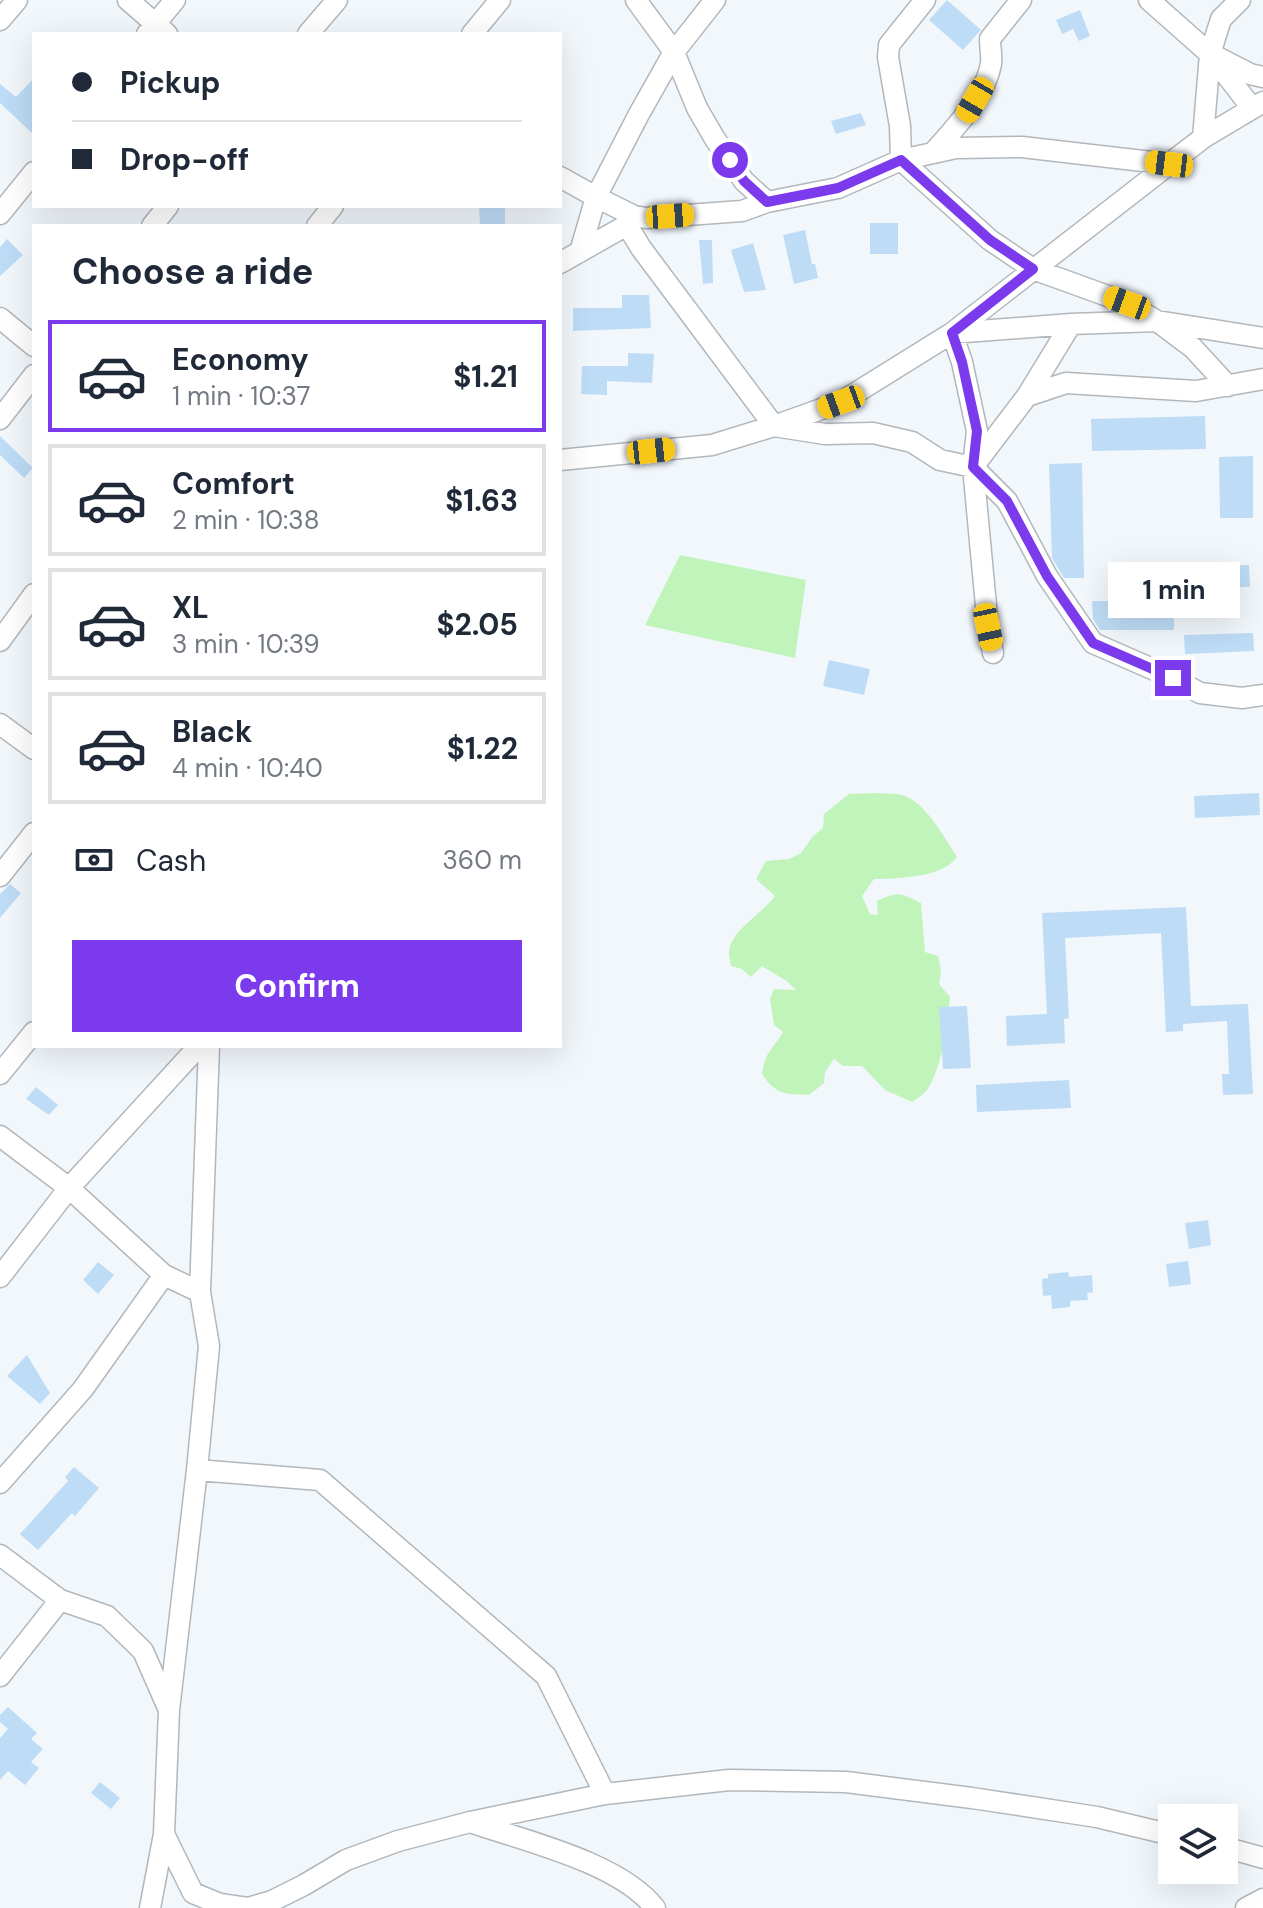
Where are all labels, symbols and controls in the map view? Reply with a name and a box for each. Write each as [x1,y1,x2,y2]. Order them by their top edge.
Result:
text: Pickup [120,63,220,102]
car [953,73,997,127]
text: Drop-off [120,140,249,179]
route start [712,142,748,178]
car [1144,149,1194,179]
car [645,202,695,230]
text: Choose a ride [72,248,313,295]
car [1100,284,1154,322]
icon: car [76,340,148,412]
text: Economy [172,340,309,379]
text: $1.21 [453,357,518,396]
text: 1 min · 10:37 [172,379,310,413]
car [814,383,868,421]
car [626,437,676,465]
icon: car [76,464,148,536]
text: Comfort [172,464,295,503]
text: $1.63 [445,481,518,520]
text: 2 min · 10:38 [172,503,320,537]
callout: 1 min [1107,562,1239,618]
text: 1 min [1142,573,1206,607]
icon: car [76,588,148,660]
text: XL [172,588,209,627]
car [971,601,1005,653]
text: $2.05 [436,605,518,644]
text: 3 min · 10:39 [172,627,320,661]
route end [1155,660,1191,696]
icon: car [76,712,148,784]
text: Black [172,712,252,751]
text: $1.22 [447,729,518,768]
text: 4 min · 10:40 [172,751,323,785]
icon: cash [72,838,116,882]
text: Cash [136,841,206,880]
text: 360 m [442,843,522,877]
button: Confirm [72,940,522,1032]
map controls [1158,1804,1238,1884]
button: layers [1158,1804,1238,1884]

